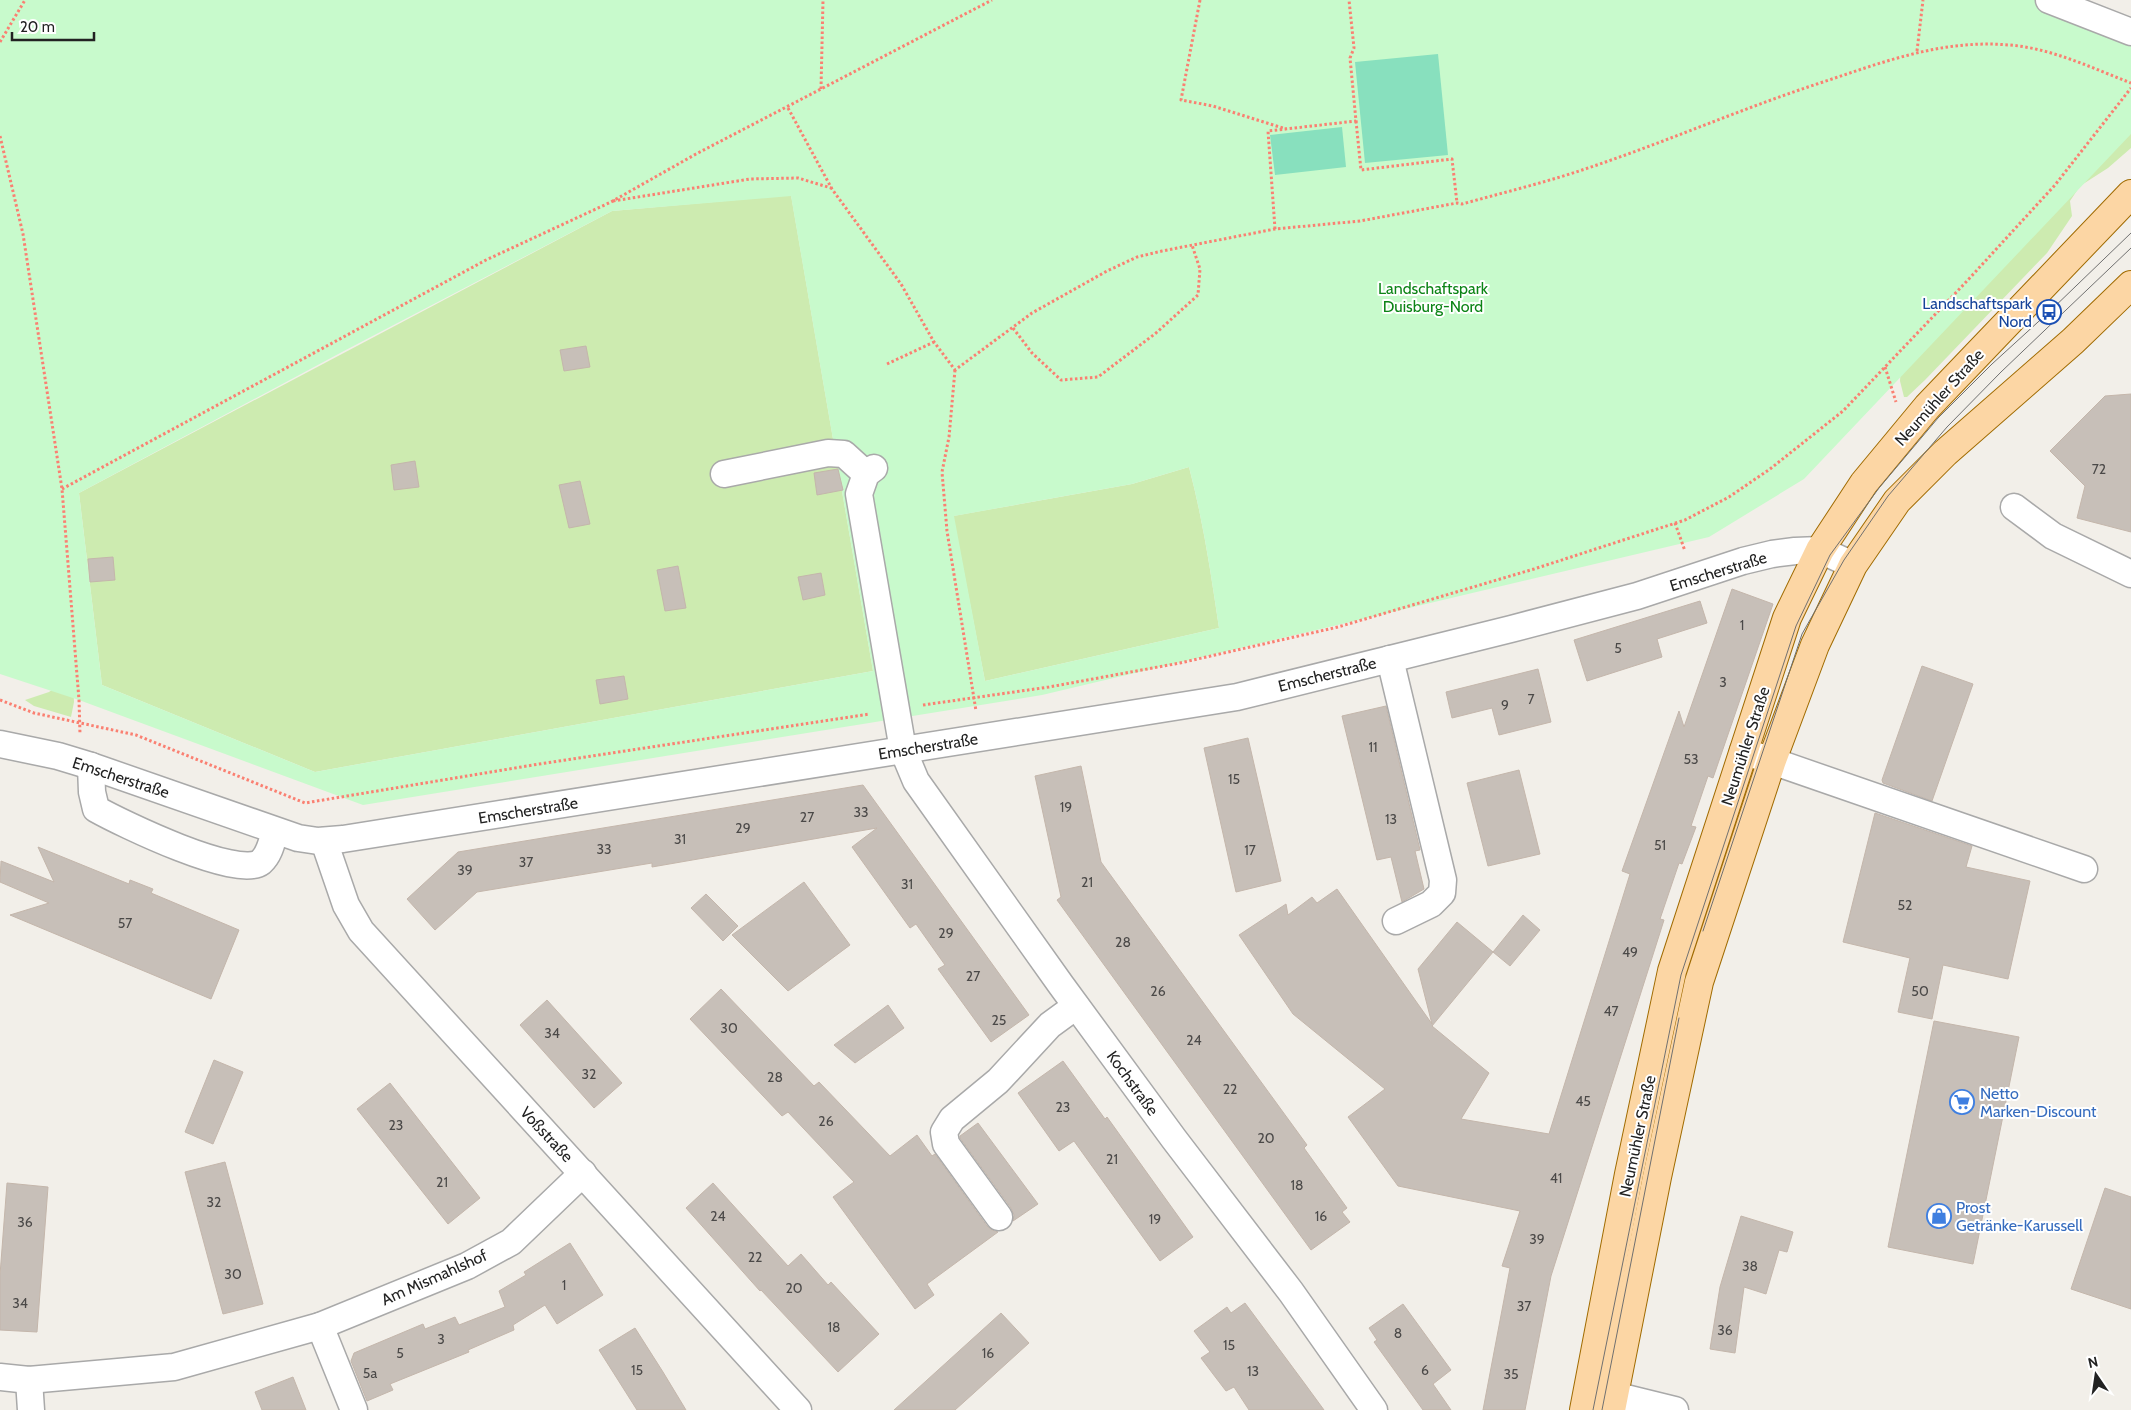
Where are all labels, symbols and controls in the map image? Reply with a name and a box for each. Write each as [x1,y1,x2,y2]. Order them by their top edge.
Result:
scale bar [12,10,95,42]
text: 20 m [20,18,55,36]
park label: Landschaftspark Duisburg-Nord [1378,279,1489,316]
place label: Landschaftspark Nord [1922,294,2033,331]
bus stop icon: Landschaftspark Nord [2036,299,2062,325]
street label: Neumühler Straße [1891,345,1988,450]
house number: 72 [2092,460,2106,478]
street label: Emscherstraße [1667,548,1769,595]
house number: 1 [1740,616,1744,634]
house number: 5 [1614,639,1622,657]
street label: Emscherstraße [1276,653,1378,696]
house number: 3 [1719,673,1727,691]
street label: Neumühler Straße [1717,684,1774,808]
house number: 7 [1527,690,1535,708]
house number: 9 [1501,696,1509,714]
street label: Emscherstraße [877,729,979,764]
house number: 11 [1368,738,1378,756]
house number: 53 [1683,750,1699,768]
street label: Emscherstraße [70,753,172,802]
house number: 15 [1228,770,1240,788]
street label: Emscherstraße [477,793,579,828]
house number: 19 [1060,798,1072,816]
house number: 33 [853,803,869,821]
house number: 27 [800,808,814,826]
house number: 13 [1385,810,1397,828]
house number: 29 [735,819,751,837]
house number: 31 [674,830,686,848]
house number: 51 [1654,836,1666,854]
house number: 33 [596,840,612,858]
house number: 17 [1244,841,1256,859]
house number: 37 [519,853,533,871]
house number: 39 [457,861,473,879]
house number: 21 [1081,873,1093,891]
house number: 31 [901,875,913,893]
house number: 52 [1898,896,1912,914]
house number: 57 [118,914,132,932]
house number: 29 [938,924,954,942]
house number: 28 [1115,933,1131,951]
house number: 49 [1622,943,1638,961]
house number: 27 [966,967,980,985]
house number: 26 [1150,982,1166,1000]
house number: 50 [1911,982,1929,1000]
house number: 47 [1603,1002,1619,1020]
house number: 25 [992,1011,1006,1029]
house number: 30 [720,1019,738,1037]
house number: 34 [544,1024,560,1042]
house number: 24 [1186,1031,1202,1049]
street label: Kochstraße [1103,1047,1162,1119]
house number: 32 [582,1065,596,1083]
house number: 28 [767,1068,783,1086]
street label: Neumühler Straße [1615,1074,1660,1199]
house number: 22 [1223,1080,1237,1098]
place label: Netto Marken-Discount [1980,1084,2097,1121]
supermarket icon: Netto Marken-Discount [1949,1089,1975,1115]
house number: 45 [1575,1092,1591,1110]
house number: 23 [1056,1098,1070,1116]
street label: Voßstraße [516,1103,577,1166]
house number: 26 [818,1112,834,1130]
house number: 23 [389,1116,403,1134]
house number: 20 [1257,1129,1275,1147]
house number: 21 [1106,1150,1118,1168]
house number: 41 [1550,1169,1562,1187]
house number: 21 [436,1173,448,1191]
house number: 18 [1290,1176,1304,1194]
house number: 32 [207,1193,221,1211]
place label: Prost Getränke-Karussell [1956,1198,2083,1235]
shop icon: Prost Getränke-Karussell [1926,1203,1952,1229]
house number: 24 [710,1207,726,1225]
house number: 16 [1315,1207,1327,1225]
house number: 19 [1149,1210,1161,1228]
house number: 36 [17,1213,33,1231]
house number: 39 [1529,1230,1545,1248]
street label: Am Mismahlshof [378,1245,491,1309]
house number: 22 [748,1248,762,1266]
house number: 38 [1742,1257,1758,1275]
house number: 30 [224,1265,242,1283]
house number: 1 [562,1276,566,1294]
house number: 20 [785,1279,803,1297]
house number: 34 [12,1294,28,1312]
house number: 37 [1517,1297,1531,1315]
house number: 18 [827,1318,841,1336]
house number: 36 [1717,1321,1733,1339]
house number: 8 [1394,1324,1402,1342]
house number: 3 [437,1330,445,1348]
house number: 15 [1223,1336,1235,1354]
house number: 5 [396,1344,404,1362]
house number: 16 [982,1344,994,1362]
north arrow [2071,1350,2121,1400]
text: N [2086,1352,2100,1372]
house number: 15 [631,1361,643,1379]
house number: 6 [1421,1361,1429,1379]
house number: 13 [1247,1362,1259,1380]
house number: 5a [363,1364,377,1382]
house number: 35 [1503,1365,1519,1383]

